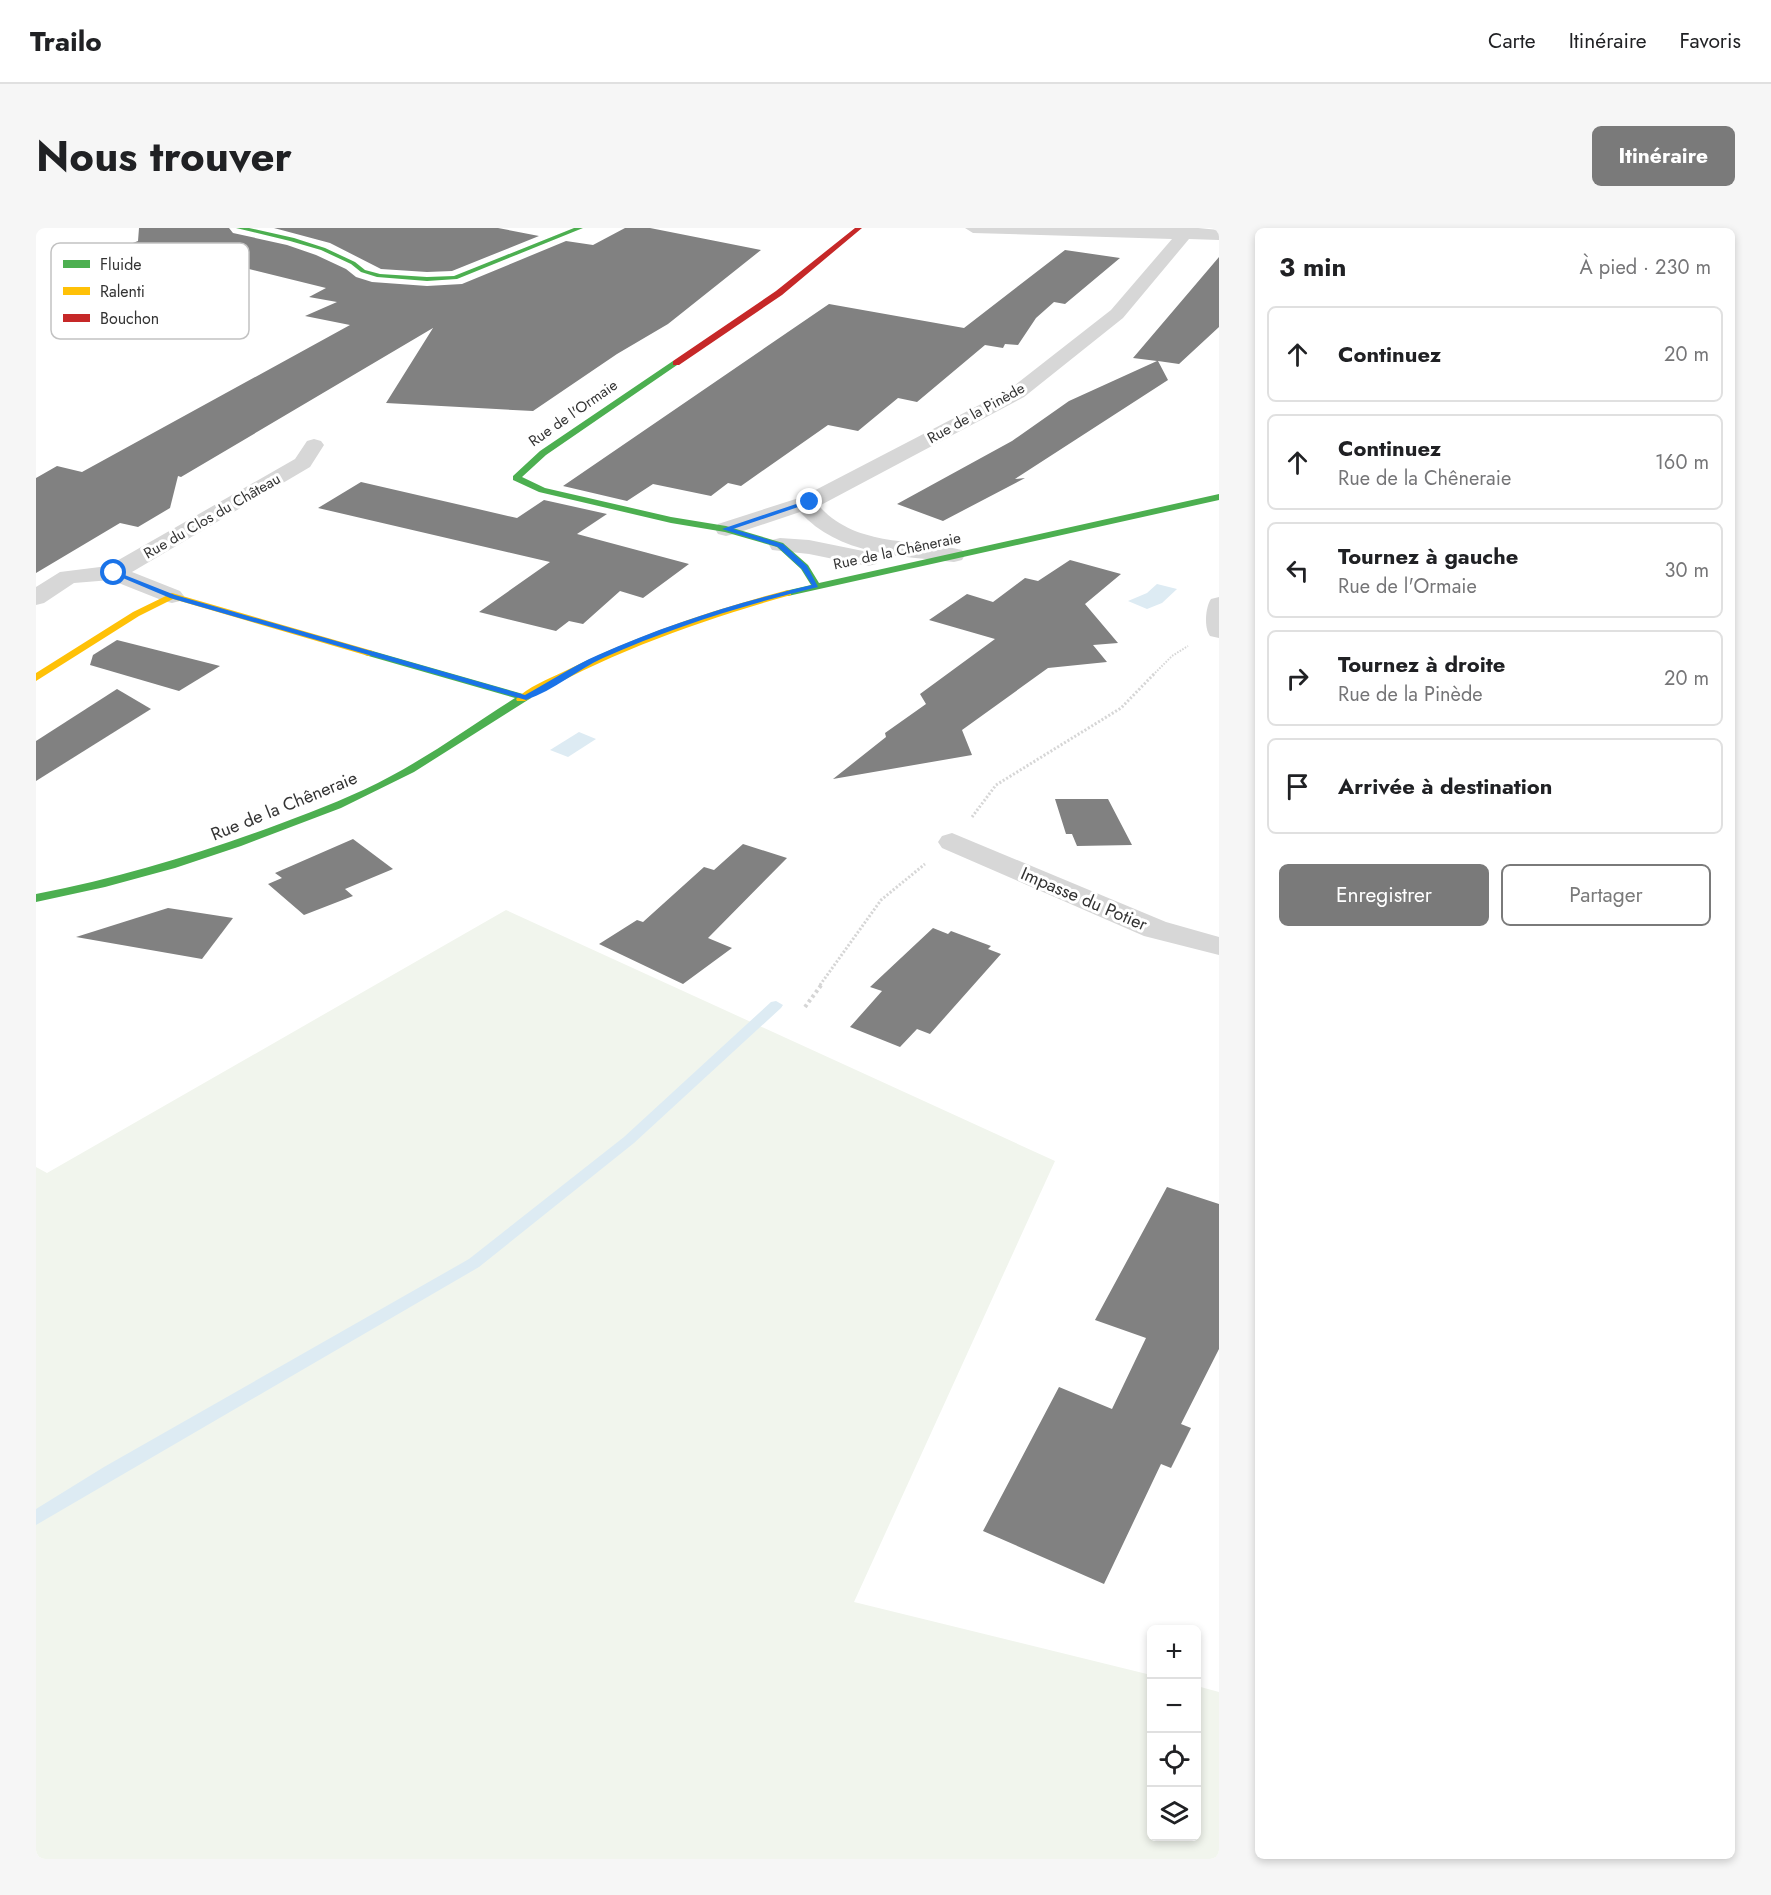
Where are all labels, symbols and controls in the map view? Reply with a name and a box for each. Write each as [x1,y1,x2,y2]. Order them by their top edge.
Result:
text: Trailo [30,21,102,62]
text: Carte [1488,26,1536,56]
text: Itinéraire [1569,26,1647,56]
text: Favoris [1680,26,1741,56]
text: Nous trouver [36,126,292,187]
button: Itinéraire [1592,126,1735,186]
legend [51,243,249,339]
text: 3 min [1279,248,1346,286]
text: Fluide [100,253,142,276]
text: À pied · 230 m [1580,253,1711,282]
text: Ralenti [100,280,145,303]
text: Bouchon [100,307,159,330]
icon: ahead [1281,338,1314,371]
text: Continuez [1338,338,1441,370]
text: 20 m [1664,340,1709,369]
street label: Rue de l'Ormaie [524,374,622,452]
street label: Rue de la Pinède [923,377,1029,449]
text: Continuez [1338,432,1441,464]
icon: ahead [1281,446,1314,479]
text: 160 m [1655,448,1709,477]
text: Rue de la Chêneraie [1338,464,1511,493]
street label: Rue du Clos du Château [140,468,284,564]
route end [796,488,822,514]
street label: Rue de la Chêneraie [831,527,963,575]
text: Tournez à gauche [1338,540,1518,572]
icon: left [1281,554,1314,587]
text: 30 m [1664,556,1709,585]
route start [100,559,126,585]
text: Rue de l'Ormaie [1338,572,1477,601]
text: Tournez à droite [1338,648,1505,680]
icon: right [1281,662,1314,695]
text: 20 m [1664,664,1709,693]
text: Rue de la Pinède [1338,680,1483,709]
street label: Rue de la Chêneraie [207,765,361,847]
icon: arrive [1281,770,1314,803]
text: Arrivée à destination [1338,770,1552,802]
street label: Impasse du Potier [1017,861,1152,938]
button: Enregistrer [1279,864,1489,926]
button: Partager [1501,864,1711,926]
map controls [1147,1625,1201,1841]
button: + [1147,1625,1201,1679]
button: − [1147,1679,1201,1733]
button: locate [1147,1733,1201,1787]
button: layers [1147,1787,1201,1841]

